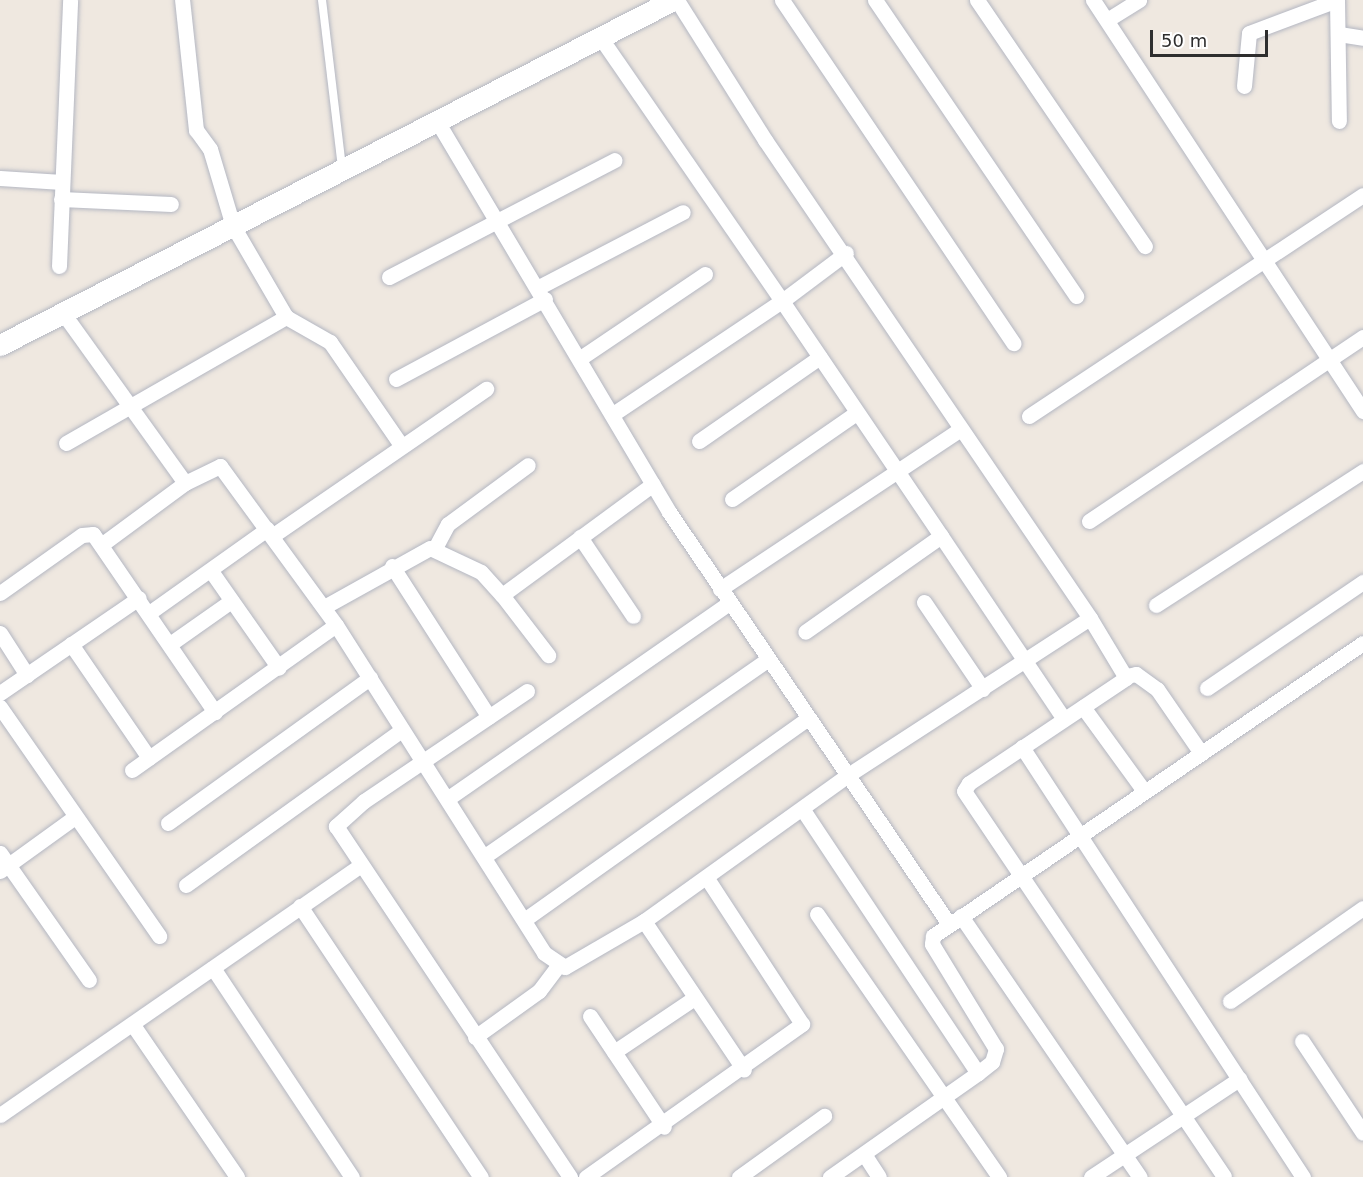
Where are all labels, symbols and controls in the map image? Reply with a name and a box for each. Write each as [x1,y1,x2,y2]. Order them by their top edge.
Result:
scale bar [1153,18,1272,56]
text: 50 m [1161,30,1207,51]

